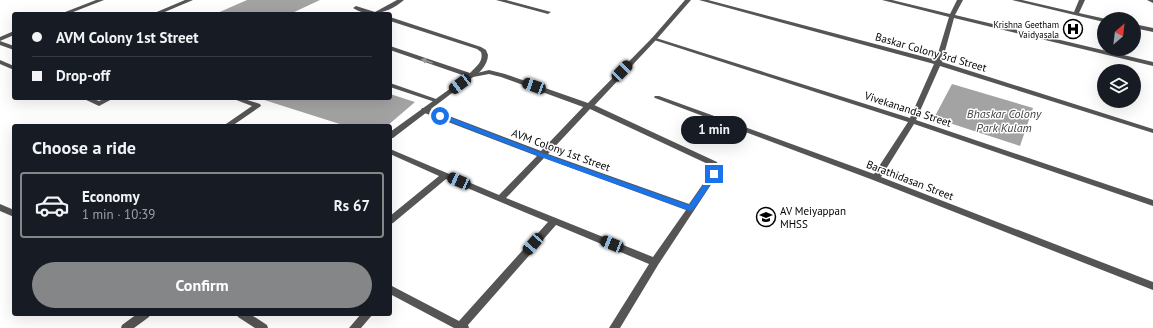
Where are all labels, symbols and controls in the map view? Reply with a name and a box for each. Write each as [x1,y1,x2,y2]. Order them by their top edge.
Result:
north arrow [1097,12,1141,56]
map controls [1097,12,1141,108]
hospital icon: Krishna Geetham Vaidyasala [1062,18,1084,40]
place label: Krishna Geetham Vaidyasala [993,19,1059,40]
text: AVM Colony 1st Street [56,28,198,47]
street label: Baskar Colony 3rd Street [874,29,989,75]
one-way arrow [420,57,432,63]
car [609,58,635,84]
button: layers [1097,64,1141,108]
text: Drop-off [56,66,110,85]
car [447,72,473,96]
car [521,76,547,96]
street label: Vivekananda Street [862,88,953,130]
water label: Bhaskar Colony Park Kulam [967,106,1042,135]
route start [431,107,449,125]
callout: 1 min [681,116,747,144]
text: 1 min [698,121,730,138]
street label: AVM Colony 1st Street [510,126,612,174]
text: Choose a ride [32,136,136,159]
street label: Barathidasan Street [864,157,956,203]
route end [705,165,723,183]
car [446,171,472,191]
icon: car [34,187,70,223]
text: Economy [82,187,140,206]
text: Rs 67 [334,196,370,215]
place label: AV Meiyappan MHSS [780,204,846,231]
text: 1 min · 10:39 [82,206,155,223]
school or university icon: AV Meiyappan MHSS [755,206,777,228]
car [521,231,545,257]
car [599,234,625,254]
button: Confirm [32,262,372,308]

